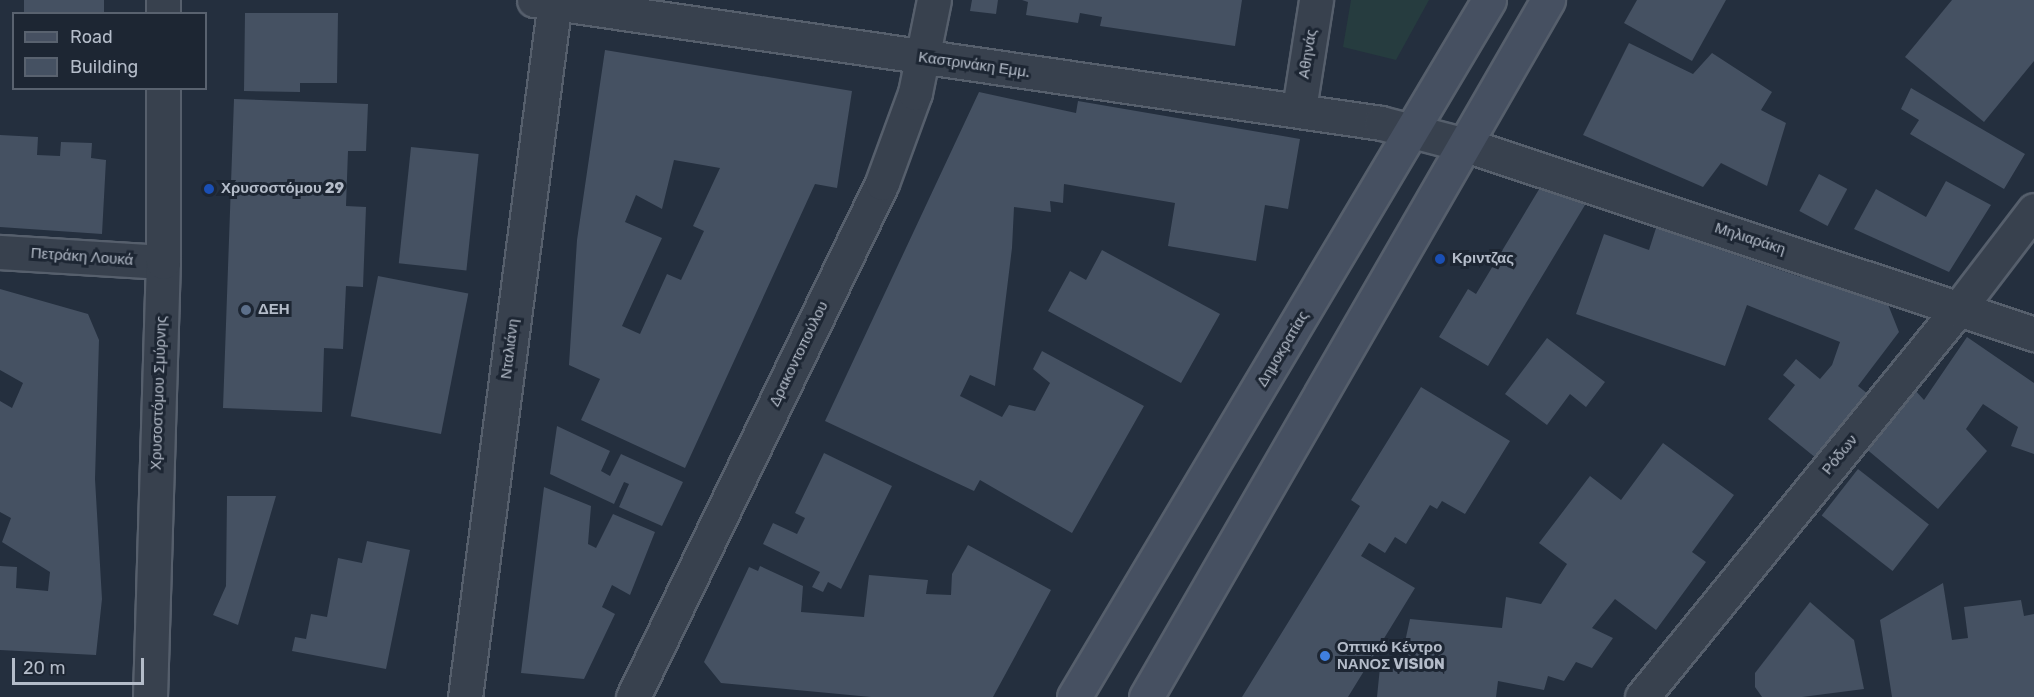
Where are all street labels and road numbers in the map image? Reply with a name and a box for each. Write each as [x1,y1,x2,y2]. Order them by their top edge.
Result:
street label: Αθηνάς [1295,28,1321,80]
street label: Καστρινάκη Εμμ. [917,48,1031,82]
street label: Μηλιαράκη [1712,219,1788,259]
street label: Πετράκη Λουκά [30,244,134,270]
street label: Δρακοντοπούλου [766,298,832,410]
street label: Δημοκρατίας [1253,308,1313,390]
street label: Χρυσοστόμου Σμύρνης [147,316,171,470]
street label: Νταλιάνη [497,318,523,380]
street label: Ρόδων [1819,431,1861,479]

